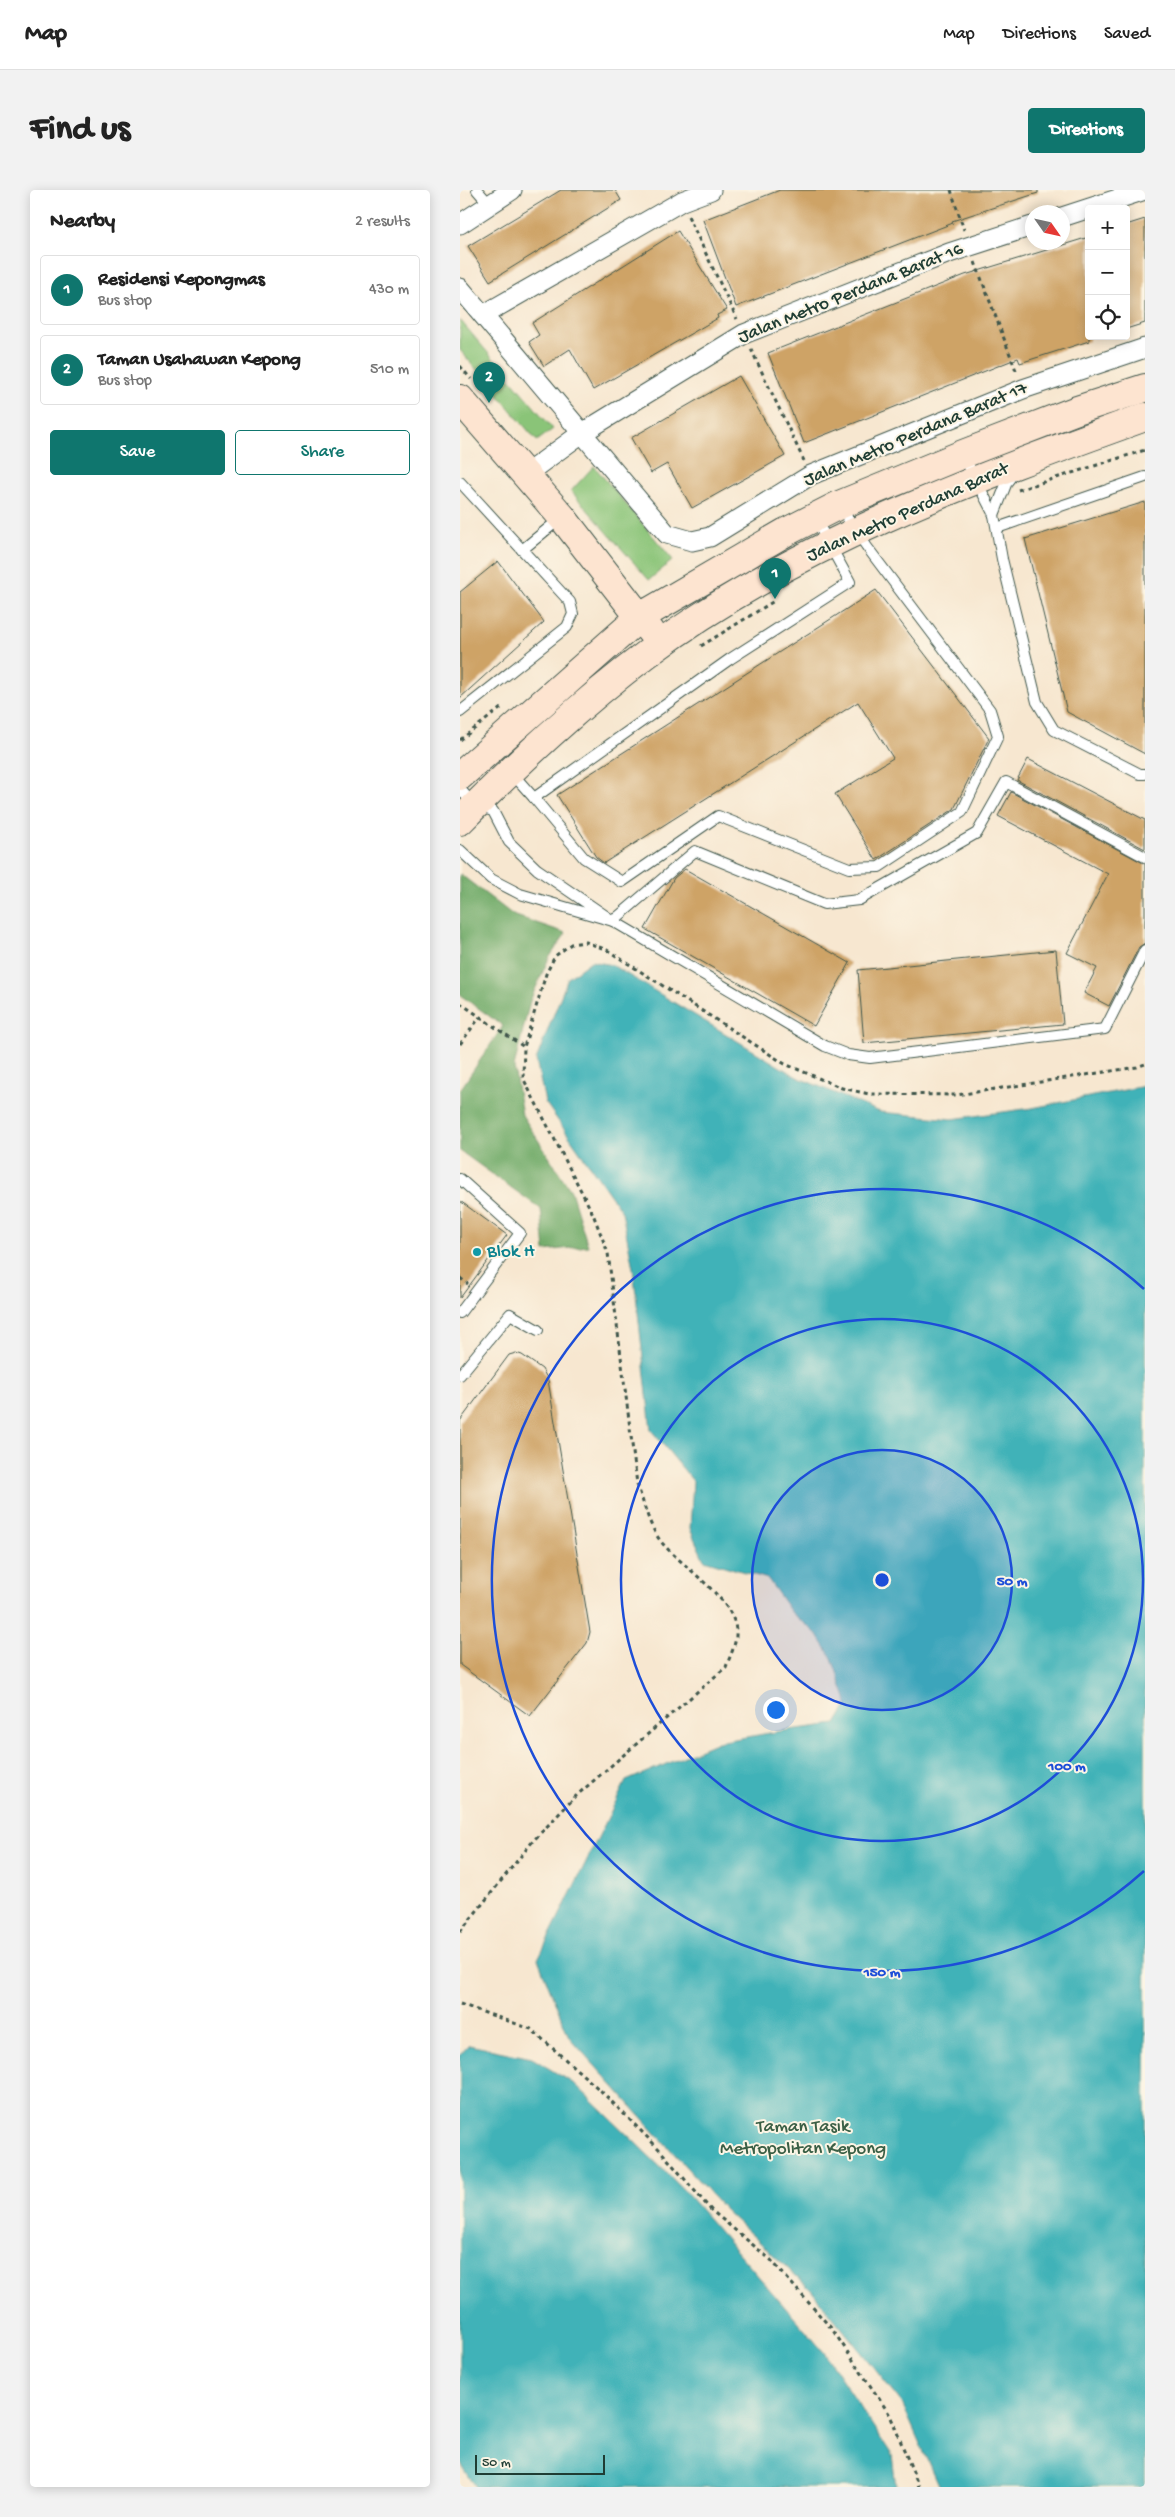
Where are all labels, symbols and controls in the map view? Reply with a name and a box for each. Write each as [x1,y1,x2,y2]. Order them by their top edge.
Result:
text: Map [25,20,67,49]
text: Map [943,24,975,45]
text: Directions [1003,24,1076,45]
text: Saved [1104,24,1150,45]
button: Directions [1028,108,1145,153]
text: Find us [30,110,130,151]
north arrow [1025,205,1070,250]
map controls [1085,205,1130,340]
button: + [1085,205,1130,250]
text: Nearby [50,210,115,235]
text: 2 results [355,213,410,232]
street label: Jalan Metro Perdana Barat 16 [735,238,967,350]
button: − [1085,250,1130,295]
text: Residensi Kepongmas [98,269,265,292]
text: 1 [64,281,70,300]
text: 430 m [369,281,409,300]
text: Bus stop [98,292,152,311]
button: locate [1085,295,1130,340]
text: Taman Usahawan Kepong [98,349,301,372]
text: 2 [63,361,71,380]
text: 510 m [370,361,409,380]
pin: 2 [473,362,505,403]
text: Bus stop [98,372,152,391]
street label: Jalan Metro Perdana Barat 17 [801,377,1032,493]
button: Save [50,430,225,475]
button: Share [235,430,410,475]
street label: Jalan Metro Perdana Barat [803,457,1015,568]
pin: 1 [759,558,791,599]
place label: Blok H [486,1241,535,1264]
marker: Blok H [471,1246,483,1258]
centre of rings [873,1571,891,1589]
text: 50 m [997,1573,1028,1591]
your location [763,1697,789,1723]
text: 100 m [1047,1758,1086,1776]
text: 150 m [863,1964,901,1982]
park label: Taman Tasik Metropolitan Kepong [720,2116,886,2161]
scale bar [475,2452,605,2475]
text: 50 m [482,2455,511,2472]

